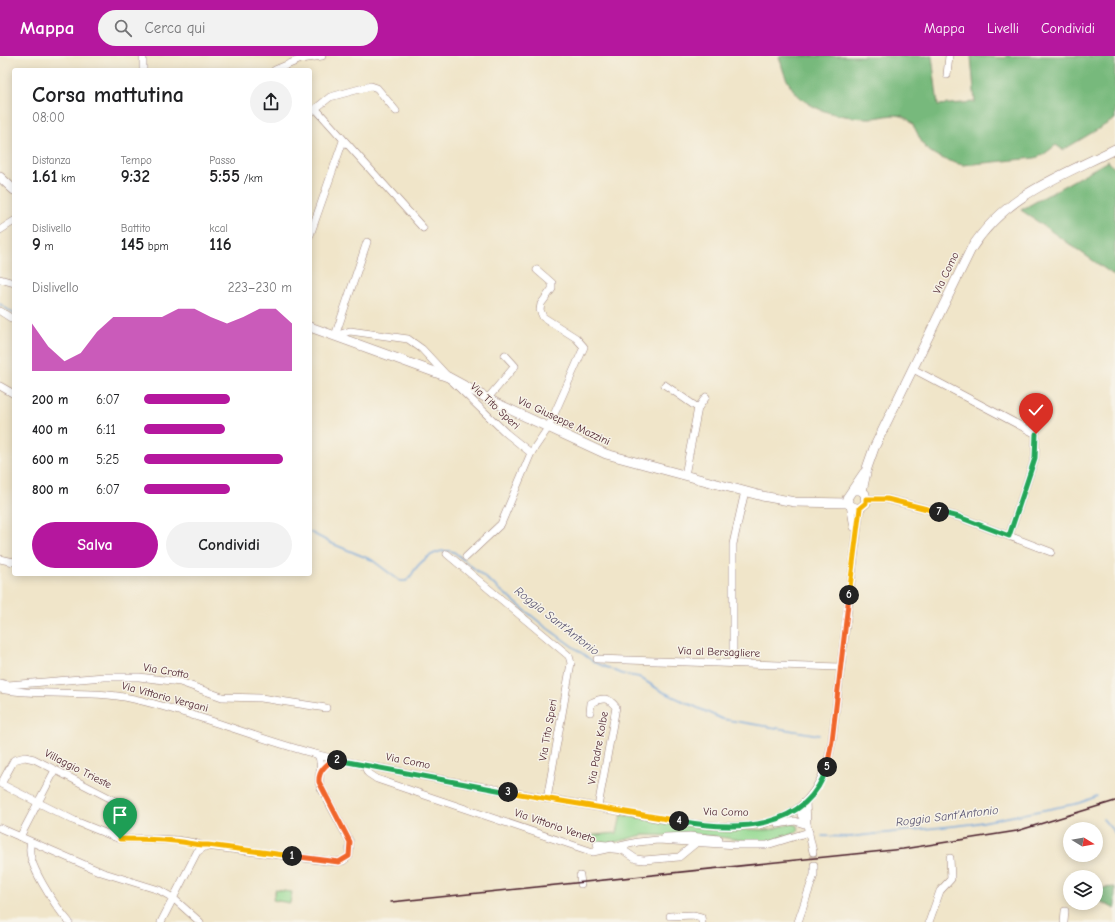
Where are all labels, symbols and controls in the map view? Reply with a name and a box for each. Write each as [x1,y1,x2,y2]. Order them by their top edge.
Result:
search box [98,10,378,46]
text: Mappa [20,17,74,39]
icon: search [112,17,134,39]
text: Cerca qui [144,19,205,37]
text: Mappa [924,20,965,37]
text: Livelli [987,20,1019,37]
text: Condividi [1041,20,1095,37]
button: share [250,81,292,123]
text: Corsa mattutina [32,82,184,108]
text: 08:00 [32,110,65,125]
text: Distanza [32,154,71,167]
text: Tempo [121,154,152,167]
text: Passo [209,154,236,167]
text: 1.61 [32,167,57,186]
text: 9:32 [121,167,150,186]
text: 5:55 [209,167,240,186]
text: km [57,172,75,185]
text: /km [240,172,263,185]
text: Dislivello [32,222,71,235]
text: Battito [121,222,151,235]
text: kcal [209,222,228,235]
text: 9 [32,235,41,254]
text: 145 [121,235,144,254]
text: 116 [209,235,232,254]
text: m [41,240,54,253]
text: bpm [144,240,169,253]
street label: Via Como [930,250,962,296]
text: Dislivello [32,280,79,295]
text: 223–230 m [228,280,292,295]
street label: Via Tito Speri [468,380,522,432]
text: 200 m [32,392,68,407]
text: 6:07 [96,392,119,407]
pin [1019,393,1053,434]
street label: Via Giuseppe Mazzini [516,394,612,448]
icon: check [1025,399,1047,421]
text: 400 m [32,422,68,437]
text: 6:11 [96,422,116,437]
text: 600 m [32,452,69,467]
text: 5:25 [96,452,119,467]
text: 800 m [32,482,69,497]
text: 6:07 [96,482,119,497]
pin: 7 [929,502,949,522]
text: 7 [937,505,941,518]
button: Salva [32,522,158,568]
button: Condividi [166,522,292,568]
water label: Roggia Sant'Antonio [512,584,602,658]
pin: 6 [839,585,859,605]
text: 6 [846,588,852,601]
street label: Via al Bersagliere [678,644,761,660]
street label: Via Crotto [142,661,190,681]
street label: Via Vittorio Vergani [120,679,210,715]
street label: Via Tito Speri [536,698,560,762]
street label: Via Padre Kolbe [585,710,611,786]
street label: Villaggio Trieste [42,747,114,792]
pin: 2 [327,750,347,770]
street label: Via Como [385,750,432,772]
text: 2 [334,753,340,766]
pin: 5 [817,757,837,777]
text: 5 [824,760,830,773]
pin: 3 [498,782,518,802]
text: 3 [505,785,511,798]
pin [103,798,137,839]
water label: Roggia Sant'Antonio [895,803,999,829]
icon: arrive [109,804,131,826]
street label: Via Como [703,805,749,819]
street label: Via Vittorio Veneto [513,806,598,846]
pin: 4 [669,811,689,831]
text: 4 [676,814,682,827]
north arrow [1063,822,1103,862]
map controls [1063,822,1103,910]
pin: 1 [282,846,302,866]
text: 1 [290,849,294,862]
button: layers [1063,870,1103,910]

